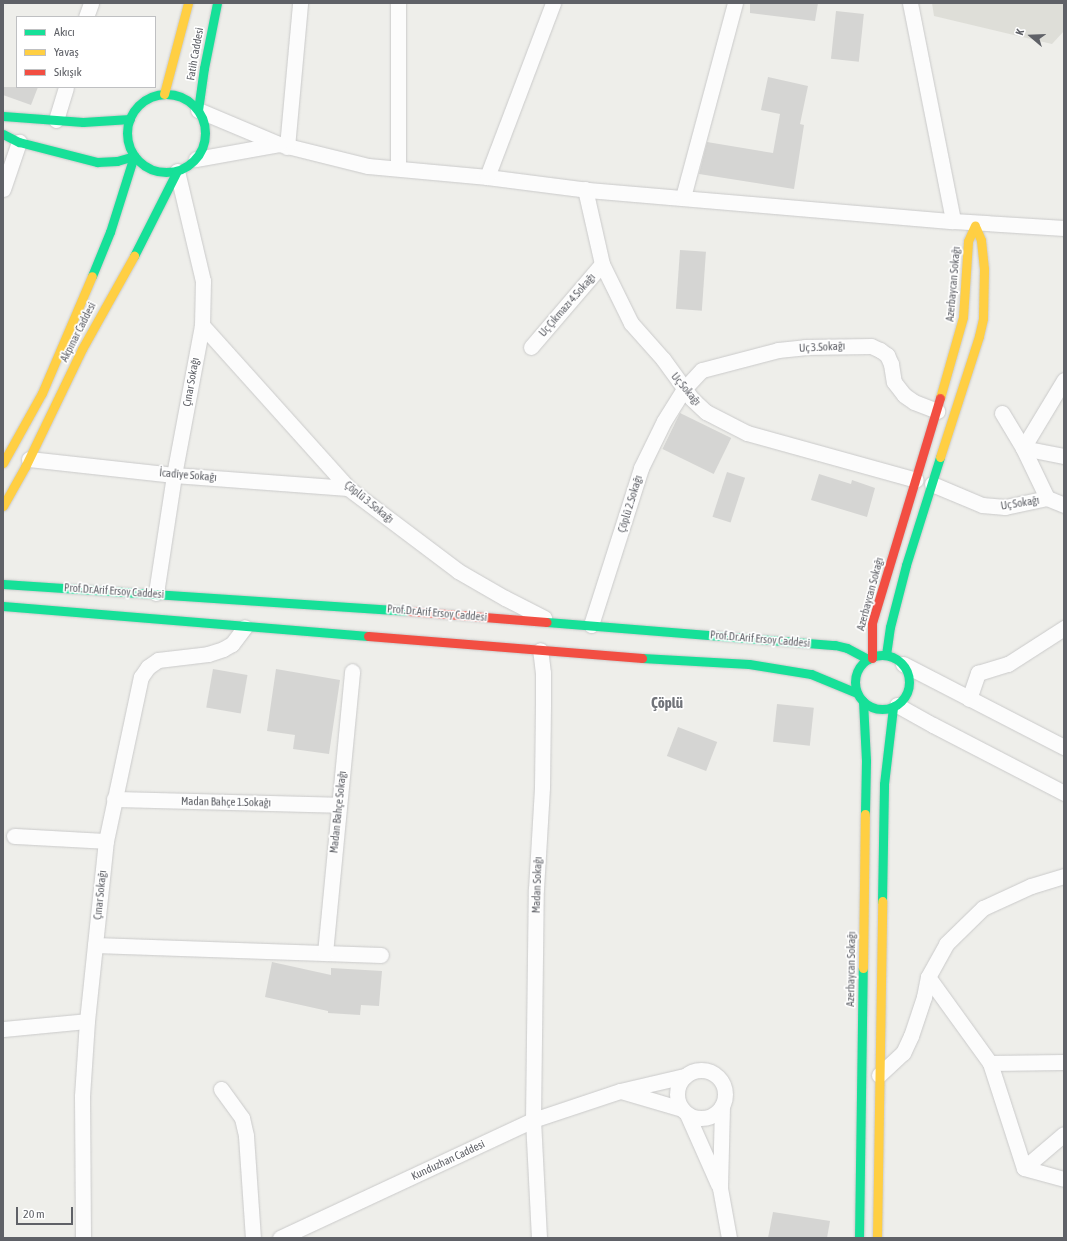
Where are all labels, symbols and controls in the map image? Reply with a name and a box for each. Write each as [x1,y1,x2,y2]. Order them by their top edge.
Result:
legend [16,16,156,88]
north arrow [1011,16,1051,56]
text: Akıcı [54,25,75,39]
street label: Fatih Caddesi [184,26,206,82]
text: K [1013,28,1026,37]
text: Yavaş [54,45,79,59]
text: Sıkışık [54,65,82,79]
street label: Azerbaycan Sokağı [943,246,963,322]
street label: Uç Çıkmazı 4.Sokağı [536,271,598,339]
street label: Akpınar Caddesi [57,300,99,364]
street label: Uç 3.Sokağı [799,339,845,355]
street label: Çınar Sokağı [180,356,202,408]
street label: Uç Sokağı [668,370,704,408]
street label: İcadiye Sokağı [159,466,217,484]
street label: Çöplü 2.Sokağı [615,474,645,534]
street label: Çöplü 3.Sokağı [342,478,396,526]
street label: Uç Sokağı [1000,493,1040,513]
street label: Azerbaycan Sokağı [854,556,886,632]
street label: Prof.Dr.Arif Ersoy Caddesi [64,581,164,601]
street label: Prof.Dr.Arif Ersoy Caddesi [386,602,488,624]
street label: Prof.Dr.Arif Ersoy Caddesi [709,628,811,650]
district label: Çöplü [651,694,683,712]
street label: Madan Bahçe Sokağı [327,770,349,854]
street label: Madan Bahçe 1.Sokağı [181,795,271,809]
street label: Madan Sokağı [529,856,545,914]
street label: Çınar Sokağı [91,870,109,920]
street label: Azerbaycan Sokağı [844,931,858,1007]
street label: Kunduzhan Caddesi [409,1137,487,1183]
scale bar [18,1199,75,1225]
text: 20 m [23,1207,45,1221]

